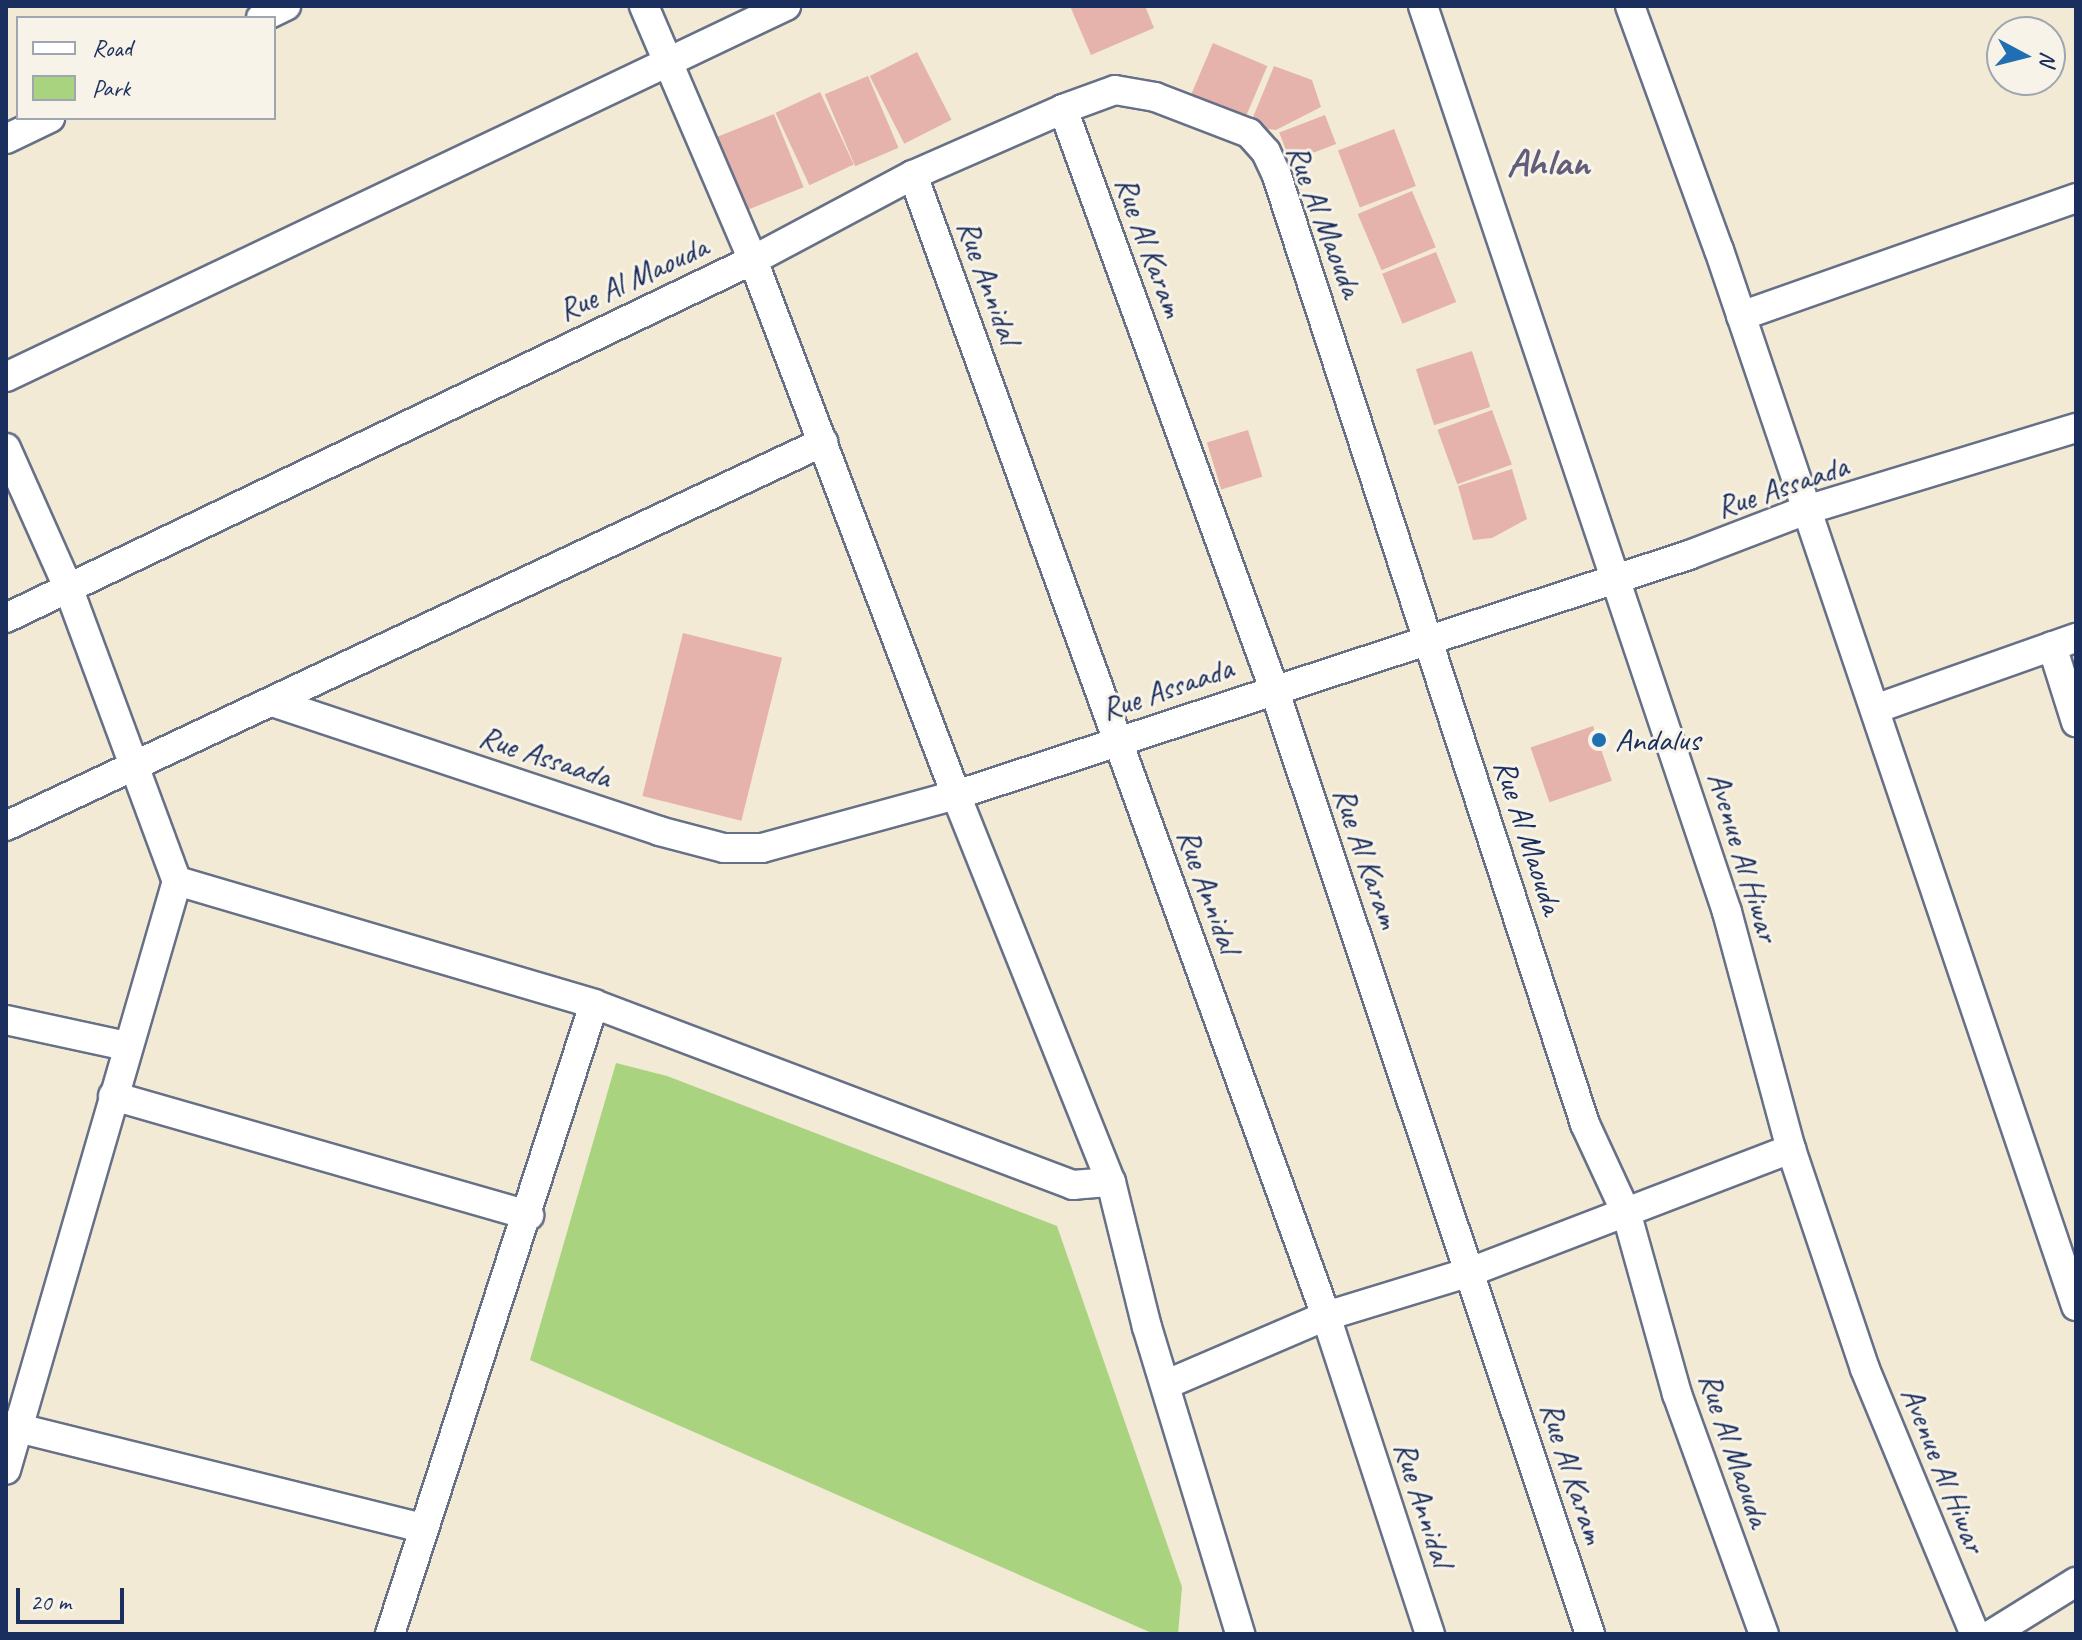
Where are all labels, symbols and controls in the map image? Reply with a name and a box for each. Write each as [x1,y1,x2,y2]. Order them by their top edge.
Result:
legend [16,16,276,120]
north arrow [1986,16,2066,96]
text: Road [92,33,132,63]
text: N [2033,50,2063,67]
text: Park [92,73,130,103]
street label: Rue Al Maouda [1277,138,1371,304]
district label: Ahlan [1507,138,1589,186]
street label: Rue Al Karam [1106,171,1192,323]
street label: Rue Annidal [948,216,1028,348]
street label: Rue Al Maouda [551,227,715,331]
street label: Rue Assaada [1711,447,1853,527]
street label: Rue Assaada [1096,649,1238,729]
street label: Rue Assaada [474,718,616,796]
place label: Andalus [1615,721,1700,759]
marker: Andalus [1590,731,1608,749]
street label: Rue Al Maouda [1485,754,1571,920]
street label: Avenue Al Hiwar [1699,767,1787,947]
street label: Rue Al Karam [1324,782,1408,934]
street label: Rue Annidal [1168,825,1248,957]
street label: Rue Al Maouda [1689,1367,1779,1533]
street label: Avenue Al Hiwar [1892,1381,1994,1559]
street label: Rue Al Karam [1531,1397,1613,1549]
street label: Rue Annidal [1385,1437,1461,1571]
scale bar [20,1572,128,1622]
text: 20 m [30,1587,71,1617]

